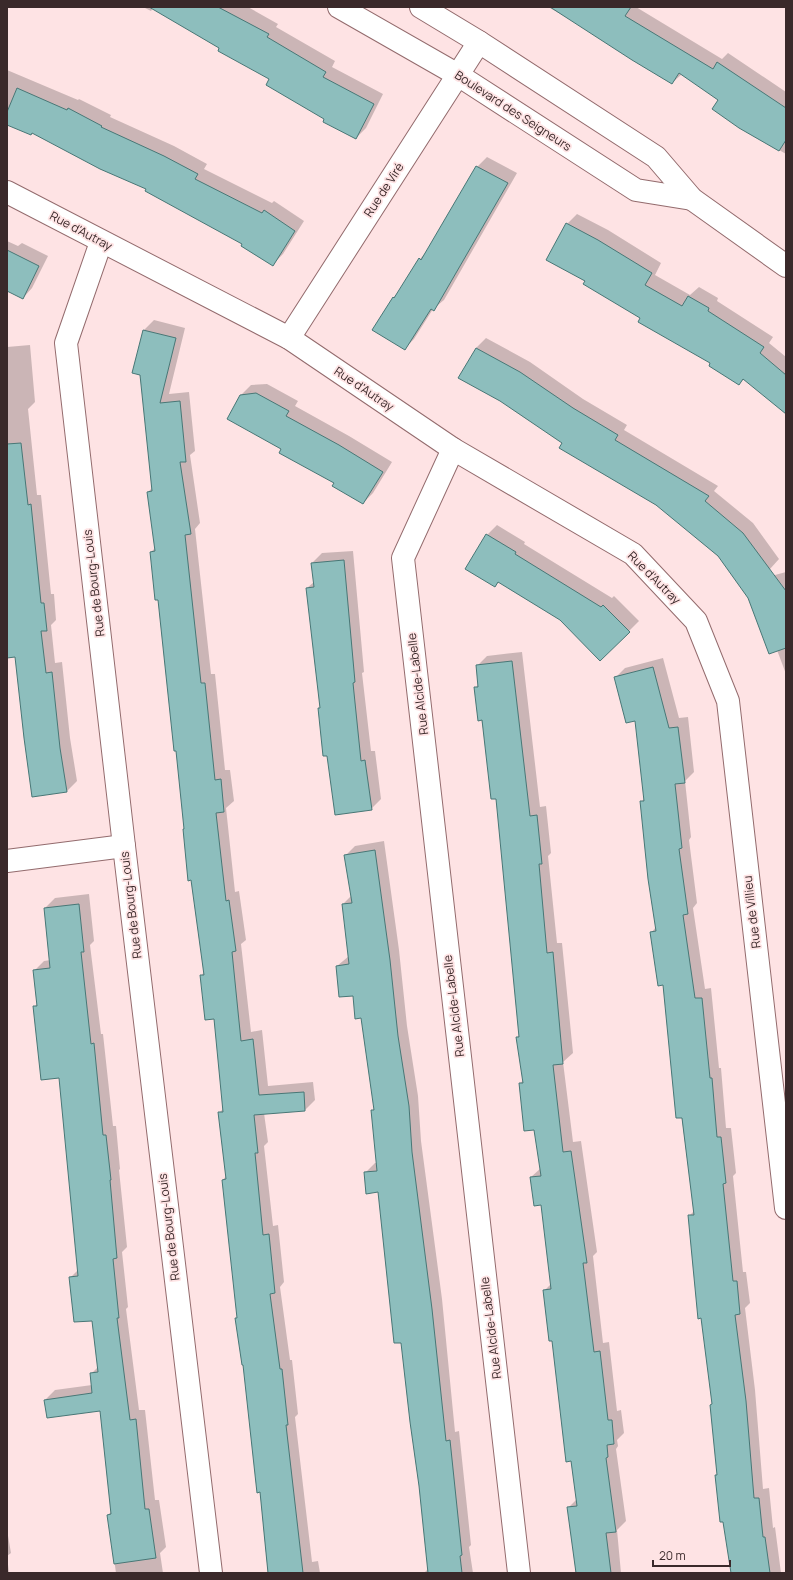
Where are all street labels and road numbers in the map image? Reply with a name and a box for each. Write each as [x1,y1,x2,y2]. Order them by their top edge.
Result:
street label: Boulevard des Seigneurs [452,66,575,155]
street label: Rue de Viré [360,159,408,220]
street label: Rue d'Autray [47,207,116,254]
street label: Rue d'Autray [331,362,398,415]
street label: Rue de Bourg-Louis [78,528,109,638]
street label: Rue d'Autray [624,547,685,608]
street label: Rue Alcide-Labelle [403,632,432,736]
street label: Rue de Bourg-Louis [115,850,146,960]
street label: Rue de Villieu [739,875,764,949]
street label: Rue Alcide-Labelle [439,954,468,1058]
street label: Rue de Bourg-Louis [153,1172,184,1282]
street label: Rue Alcide-Labelle [476,1276,505,1380]

